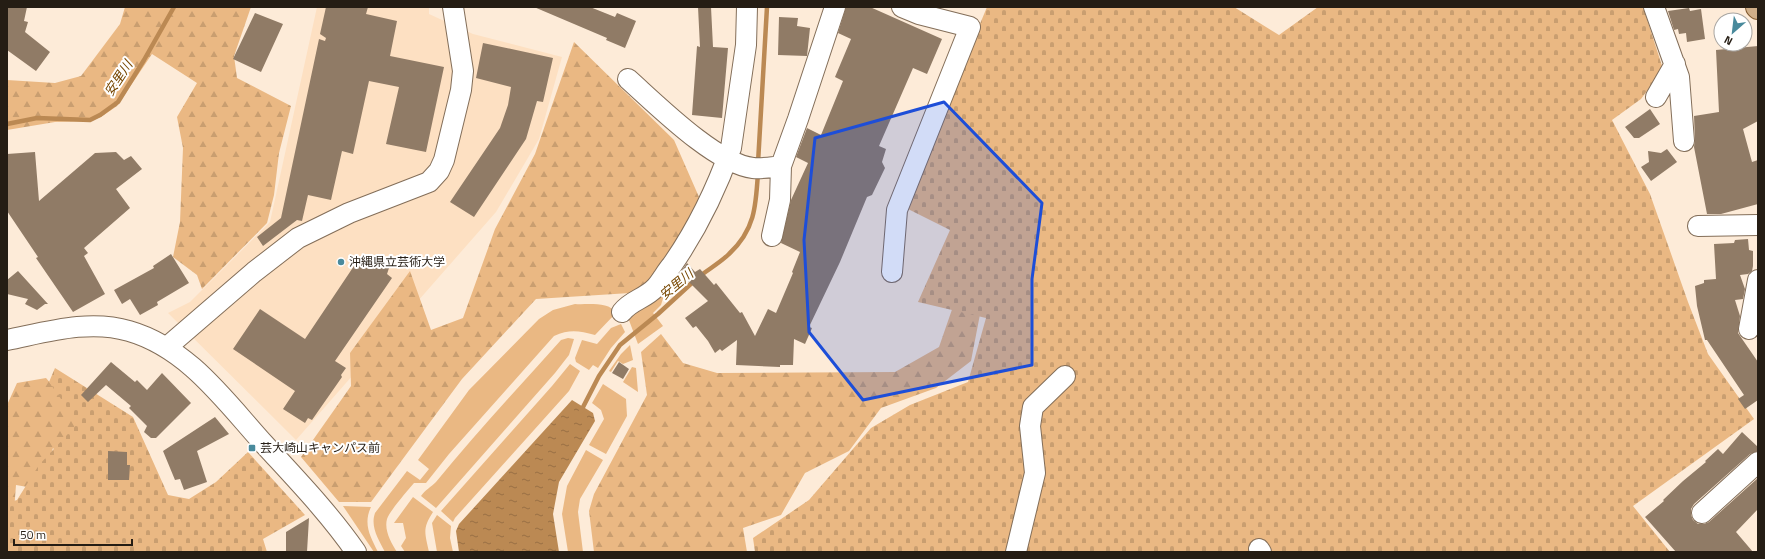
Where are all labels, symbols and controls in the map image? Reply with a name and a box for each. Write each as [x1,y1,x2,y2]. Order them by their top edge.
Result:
north arrow [1713,12,1753,52]
text: N [1721,32,1735,50]
water label: 安里川 [99,55,138,100]
place label: 沖縄県立芸術大学 [349,252,445,271]
marker: 沖縄県立芸術大学 [336,257,346,267]
water label: 安里川 [655,263,699,304]
place label: 芸大崎山キャンパス前 [260,438,380,457]
marker: 芸大崎山キャンパス前 [247,443,257,453]
scale bar [14,521,132,547]
text: 50 m [20,525,46,544]

